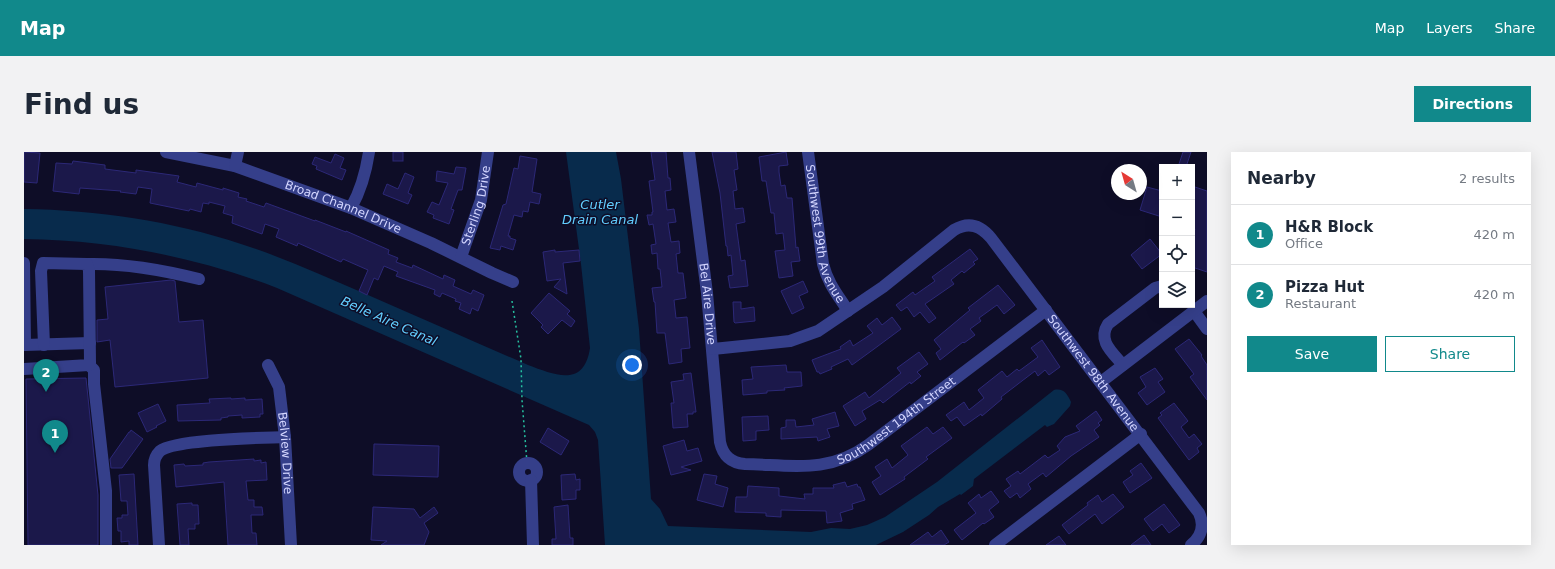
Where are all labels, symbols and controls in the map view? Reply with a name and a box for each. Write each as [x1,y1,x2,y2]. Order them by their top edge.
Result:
text: Map [20,17,65,39]
text: Map [1375,20,1404,36]
text: Layers [1426,20,1473,36]
text: Share [1495,20,1535,36]
button: Directions [1414,86,1531,122]
text: Find us [24,88,139,121]
street label: Southwest 99th Avenue [803,163,848,306]
north arrow [1111,164,1147,200]
map controls [1159,164,1195,308]
button: + [1159,164,1195,200]
street label: Sterling Drive [459,165,493,247]
text: Nearby [1247,168,1316,188]
text: 2 results [1459,171,1515,186]
street label: Broad Channel Drive [283,178,404,236]
water label: Cutler Drain Canal [562,197,638,227]
button: − [1159,200,1195,236]
text: H&R Block [1285,218,1373,236]
text: 1 [1255,227,1265,242]
text: 420 m [1473,227,1515,242]
button: locate [1159,236,1195,272]
text: Office [1285,236,1323,251]
street label: Bel Aire Drive [696,262,718,345]
button: layers [1159,272,1195,308]
text: Pizza Hut [1285,278,1364,296]
text: 2 [1255,287,1265,302]
text: 420 m [1473,287,1515,302]
water label: Belle Aire Canal [339,293,439,349]
text: Restaurant [1285,296,1356,311]
street label: Southwest 98th Avenue [1044,312,1142,434]
button: Save [1247,336,1377,372]
button: Share [1385,336,1515,372]
your location [622,355,642,375]
pin: 2 [33,359,59,392]
street label: Southwest 194th Street [835,374,958,467]
street label: Belview Drive [275,411,295,495]
pin: 1 [42,420,68,453]

